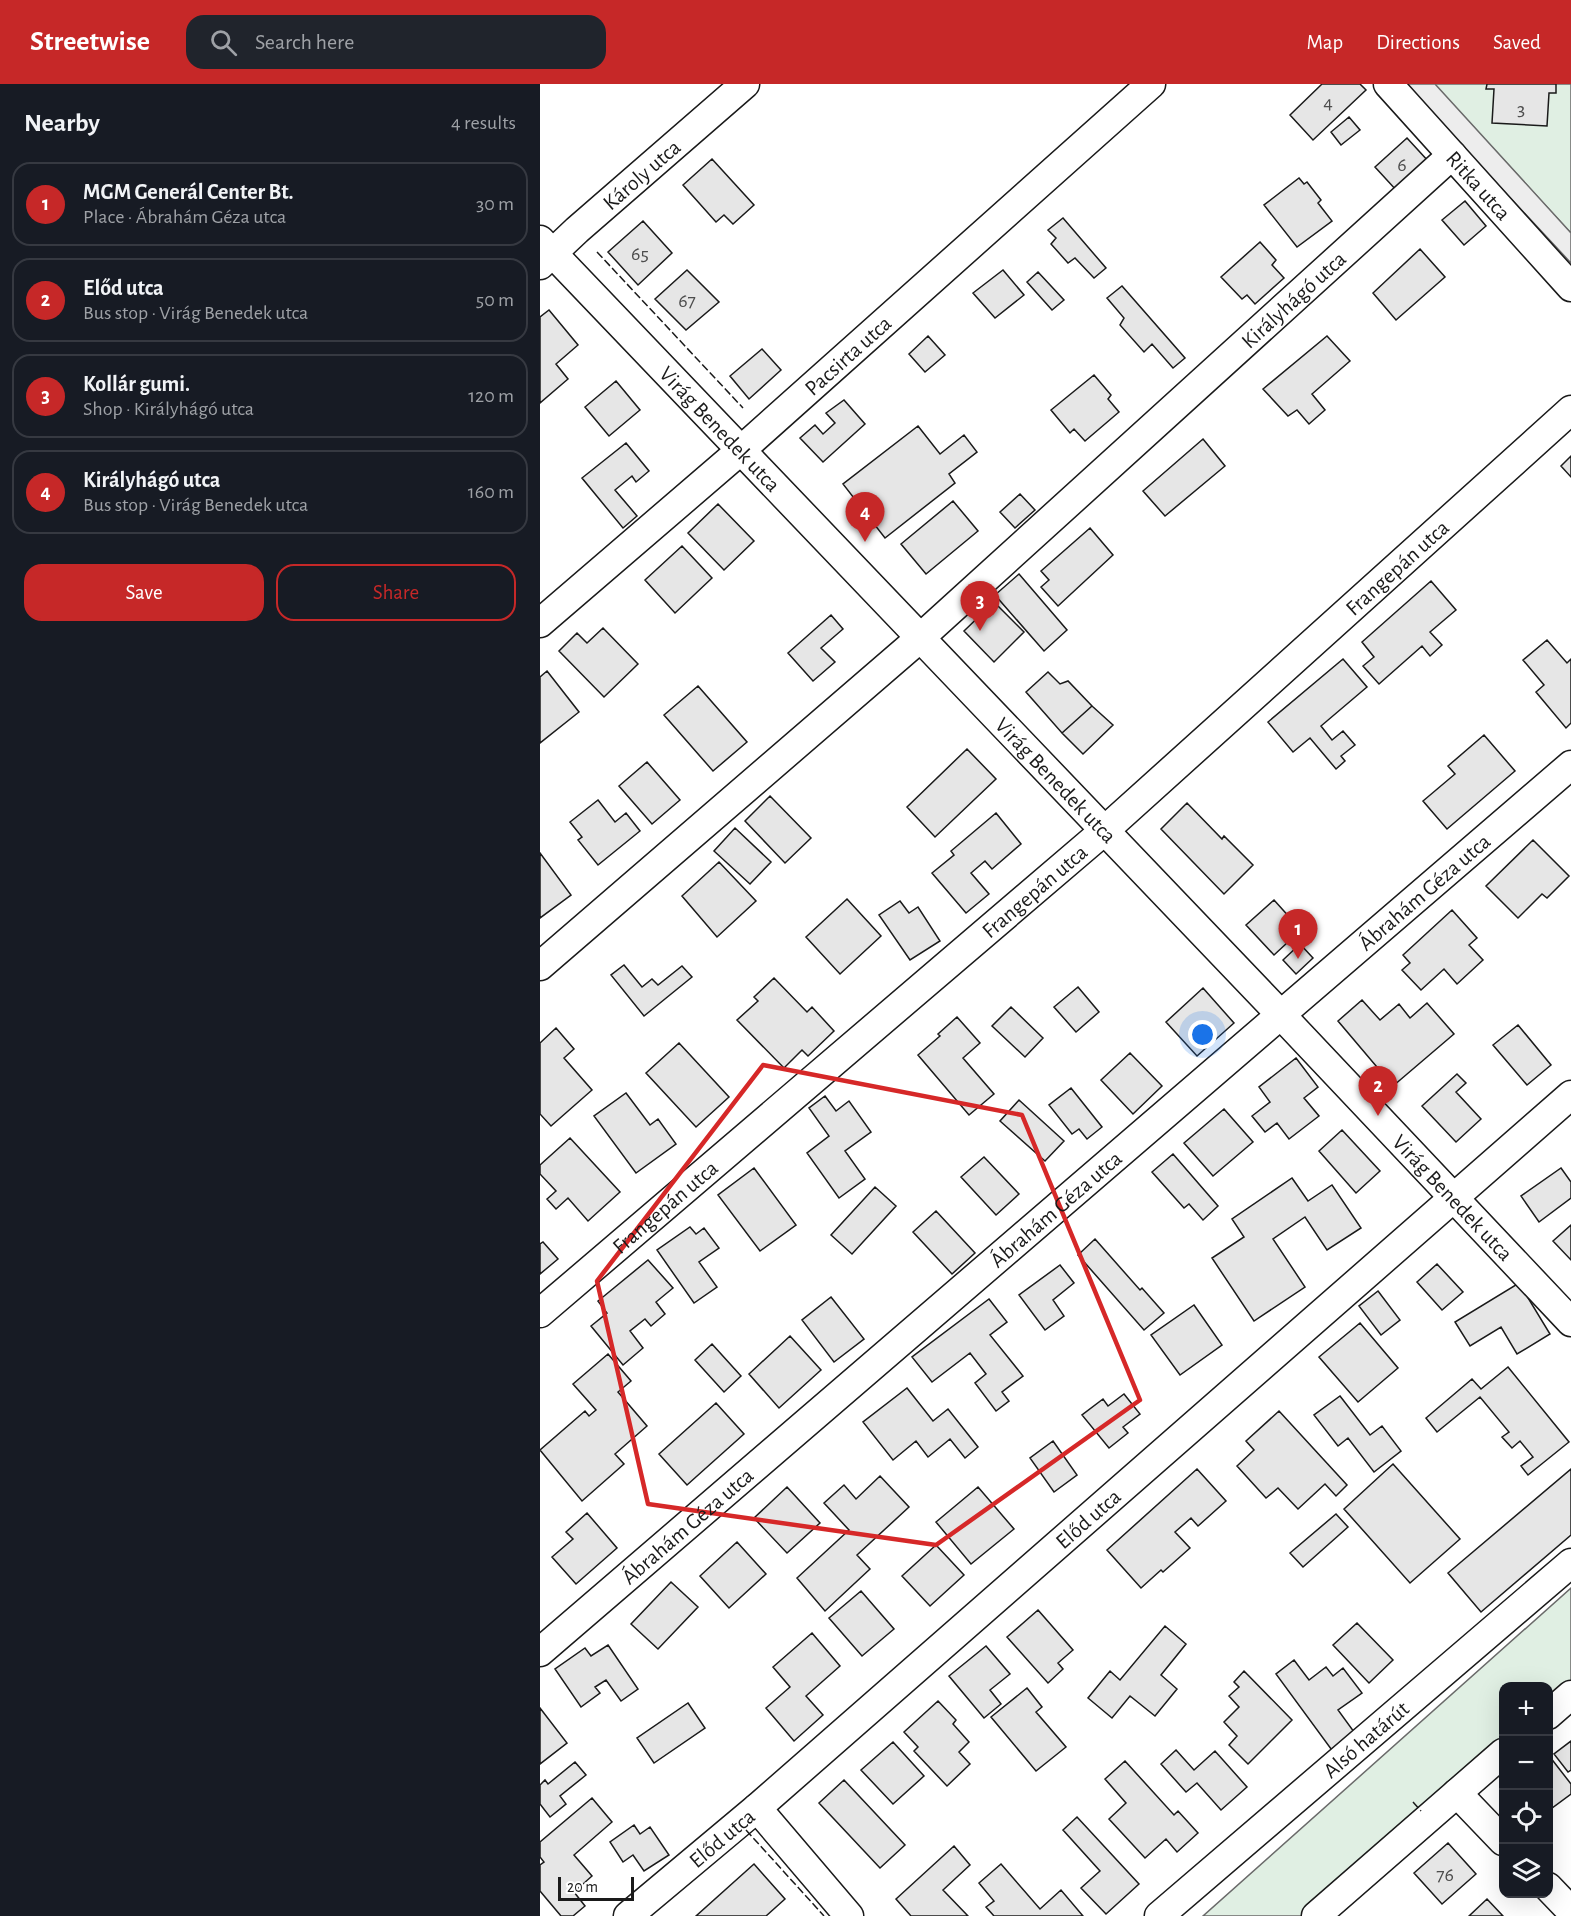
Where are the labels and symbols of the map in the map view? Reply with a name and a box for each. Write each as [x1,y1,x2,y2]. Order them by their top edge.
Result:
house number: 4 [1323,93,1333,113]
house number: 3 [1517,99,1525,119]
street label: Károly utca [599,136,685,214]
street label: Ritka utca [1442,147,1515,224]
house number: 6 [1397,155,1407,175]
house number: 65 [631,244,649,264]
street label: Királyhágó utca [1237,247,1350,353]
house number: 67 [678,291,696,311]
street label: Pacsirta utca [801,312,896,400]
street label: Virág Benedek utca [655,362,784,496]
pin: 4 [846,492,884,542]
street label: Frangepán utca [1342,516,1453,620]
pin: 3 [960,582,1000,631]
street label: Virág Benedek utca [991,714,1120,847]
street label: Ábrahám Géza utca [1354,830,1495,955]
street label: Frangepán utca [978,841,1091,942]
pin: 1 [1278,910,1317,959]
your location [1188,1020,1217,1049]
pin: 2 [1358,1066,1398,1116]
street label: Virág Benedek utca [1388,1131,1517,1265]
street label: Ábrahám Géza utca [985,1147,1126,1272]
street label: Frangepán utca [609,1157,722,1258]
street label: Ábrahám Géza utca [617,1464,758,1589]
street label: Előd utca [1052,1485,1125,1553]
street label: Alsó határút [1319,1697,1413,1782]
street label: Előd utca [685,1805,759,1872]
house number: 76 [1436,1865,1454,1885]
scale bar [558,1874,634,1902]

